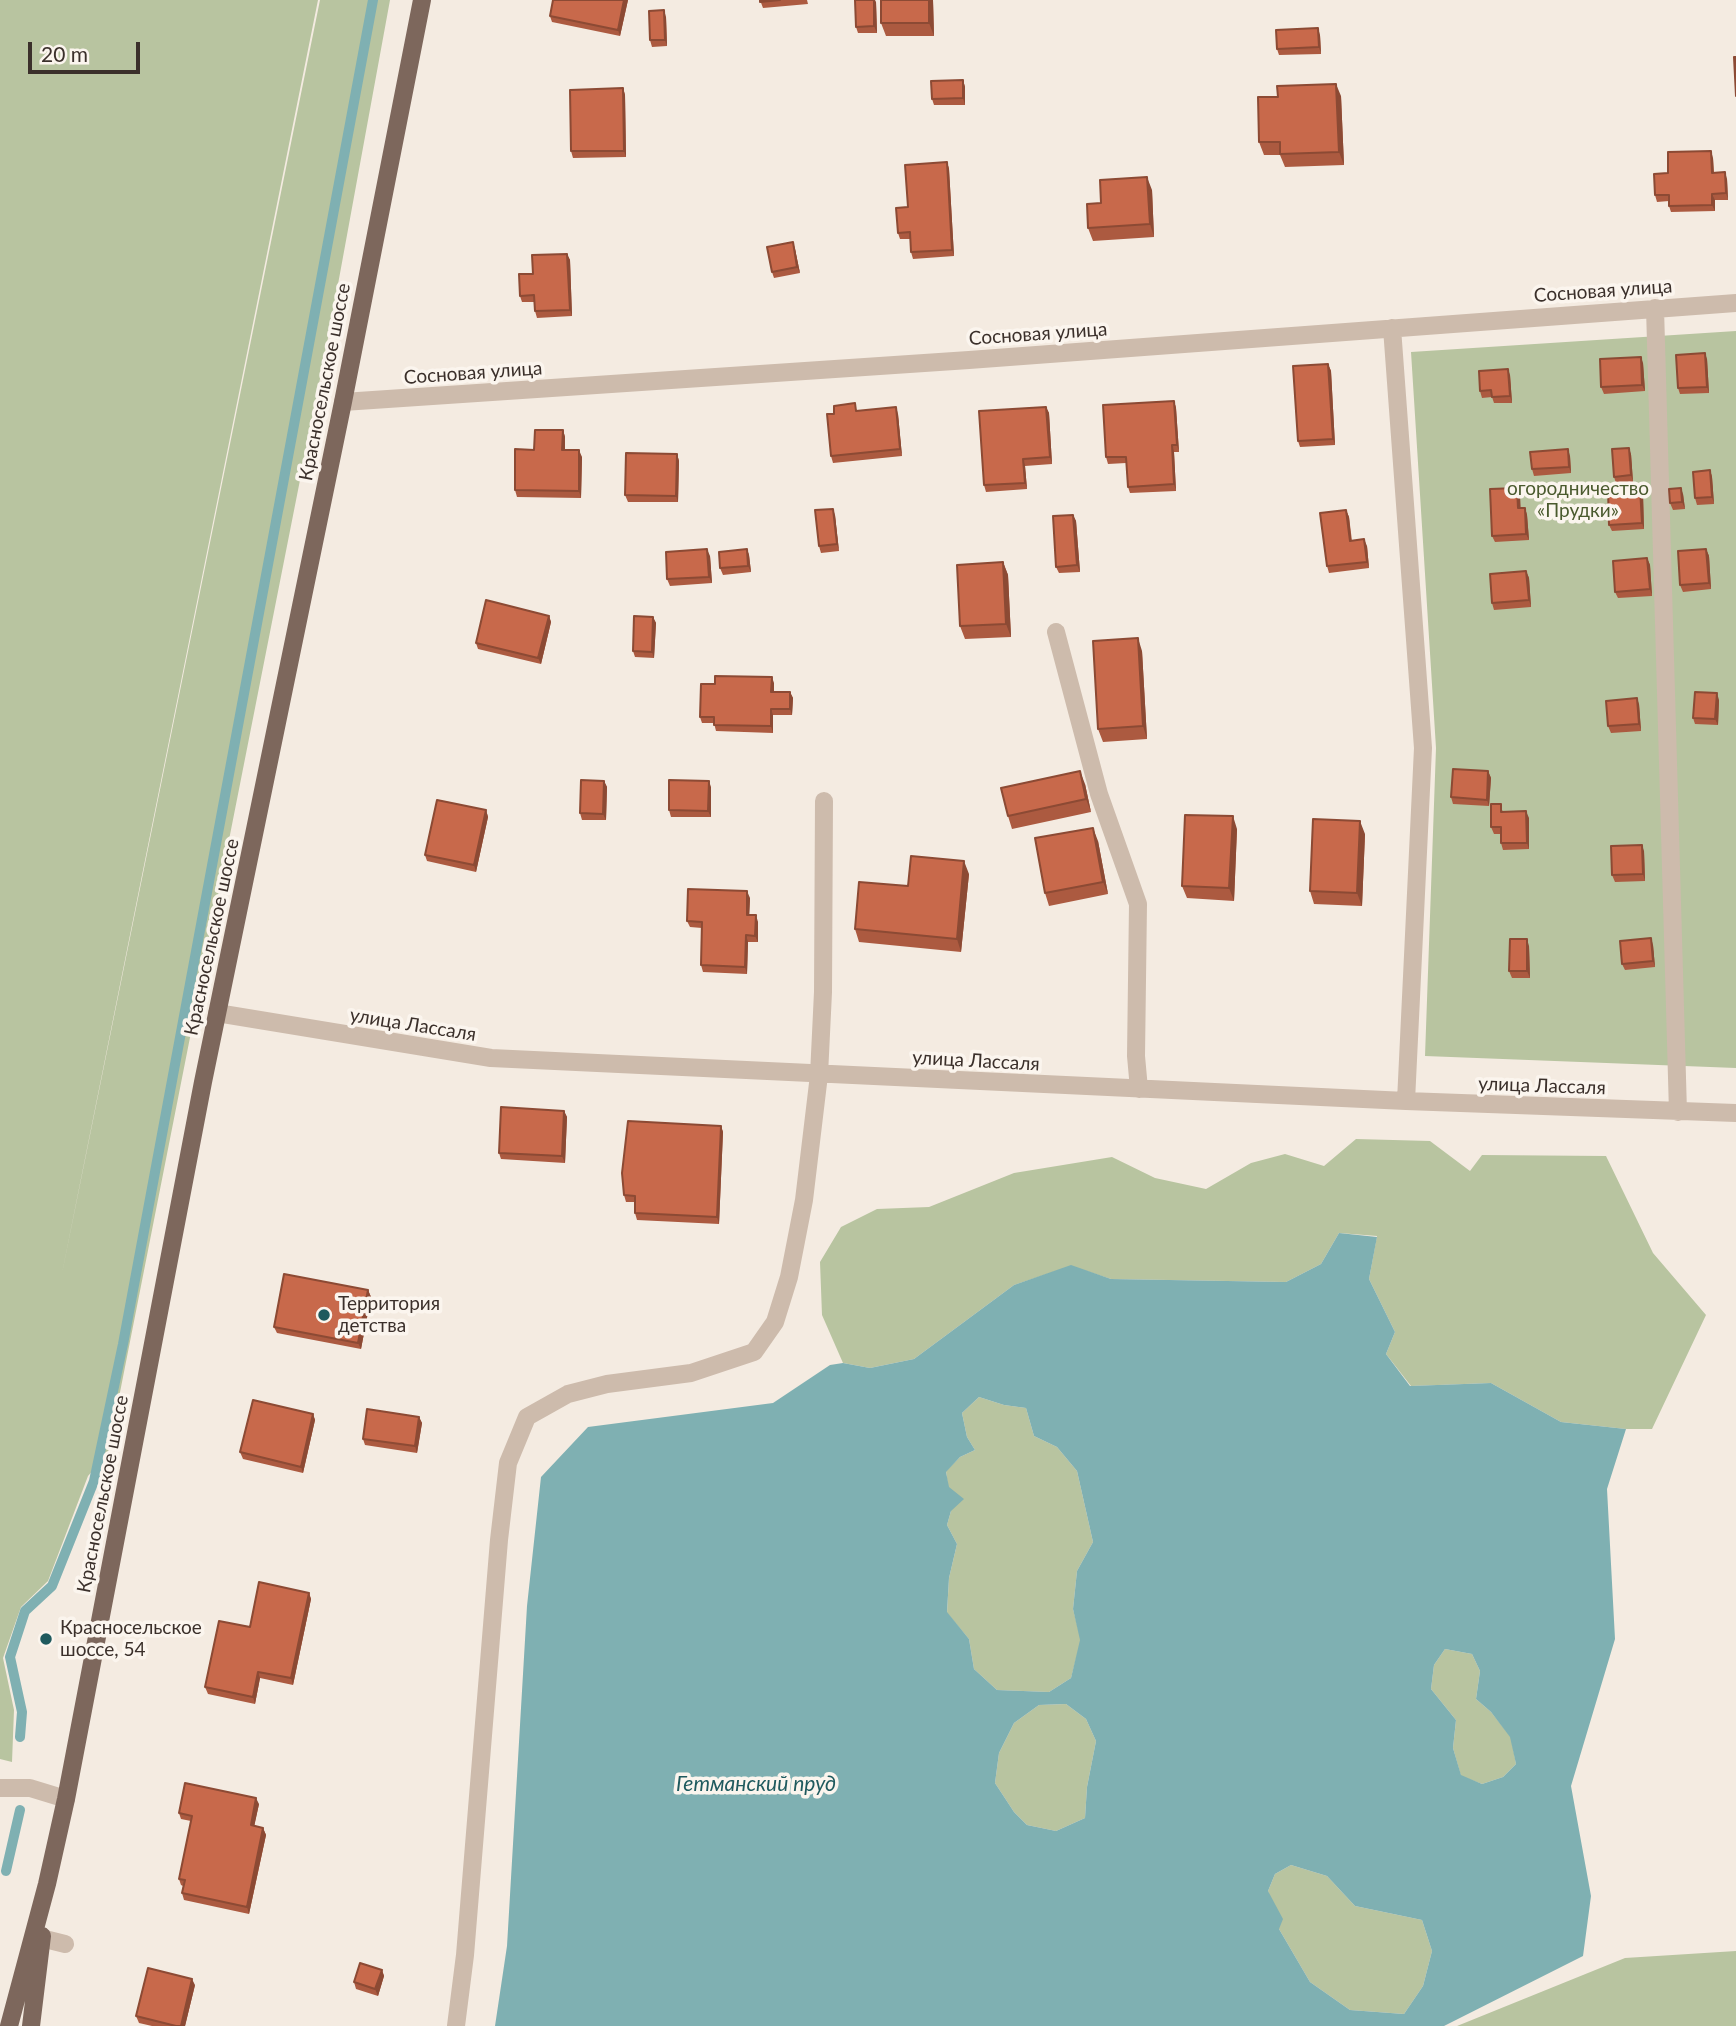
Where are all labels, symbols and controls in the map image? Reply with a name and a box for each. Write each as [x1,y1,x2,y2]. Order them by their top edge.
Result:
scale bar [32,28,144,72]
text: 20 m [41,41,88,66]
street label: Сосновая улица [1533,275,1673,307]
street label: Красносельское шоссе [295,281,355,483]
street label: Сосновая улица [968,318,1108,350]
street label: Сосновая улица [403,357,543,389]
park label: огородничество «Прудки» [1507,478,1649,522]
street label: Красносельское шоссе [180,836,244,1038]
street label: улица Лассаля [348,1004,478,1046]
street label: улица Лассаля [912,1046,1040,1076]
street label: улица Лассаля [1478,1072,1606,1100]
place label: Территория детства [338,1293,440,1337]
marker: Территория детства [316,1307,332,1323]
street label: Красносельское шоссе [73,1393,133,1595]
place label: Красносельское шоссе, 54 [60,1617,202,1661]
marker: Красносельское шоссе, 54 [38,1631,54,1647]
water label: Гетманский пруд [676,1771,836,1797]

